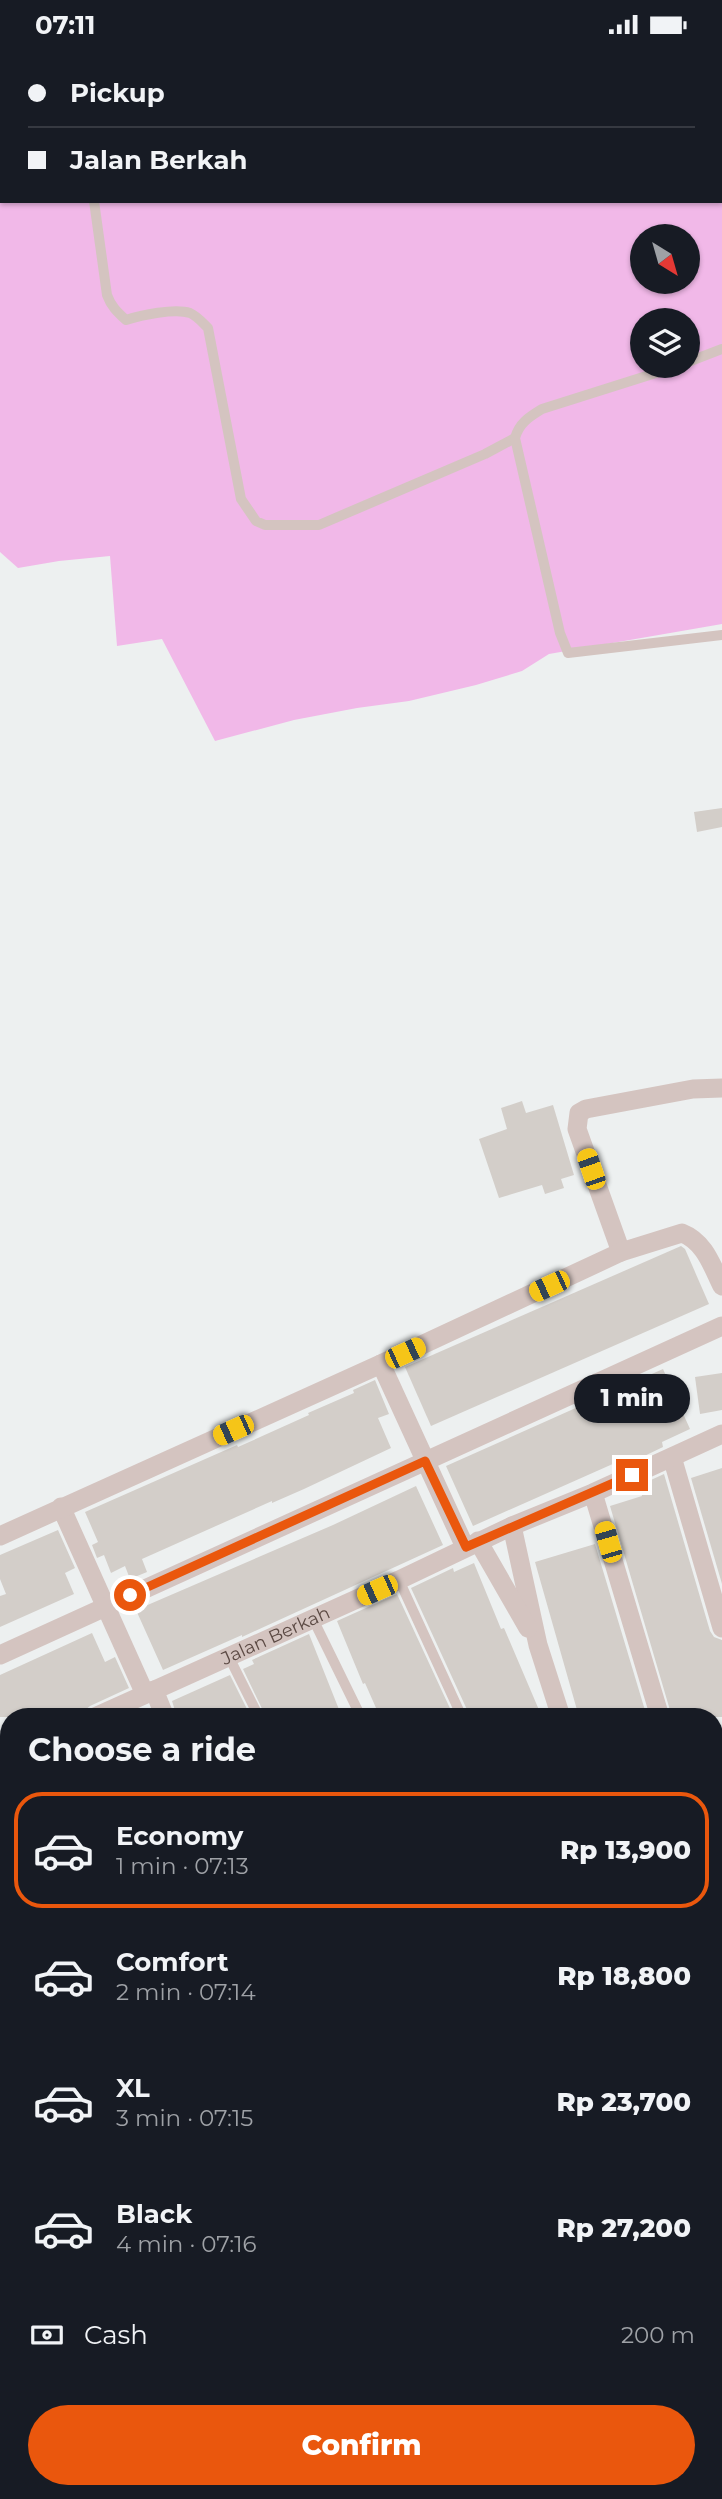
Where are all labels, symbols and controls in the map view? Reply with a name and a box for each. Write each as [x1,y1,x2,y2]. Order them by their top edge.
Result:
text: 07:11 [35,9,95,41]
text: Pickup [70,77,165,109]
text: Jalan Berkah [70,144,248,176]
north arrow [630,224,700,294]
map controls [630,224,700,378]
button: layers [630,308,700,378]
car [575,1146,608,1192]
car [526,1268,573,1304]
car [382,1335,429,1371]
callout: 1 min [574,1373,690,1423]
text: 1 min [600,1384,664,1412]
car [210,1412,257,1448]
route end [616,1459,648,1491]
car [593,1519,624,1565]
car [354,1572,401,1608]
route start [114,1579,146,1611]
street label: Jalan Berkah [217,1602,333,1670]
text: Choose a ride [28,1730,256,1769]
icon: car [32,1819,95,1882]
text: Economy [116,1820,243,1852]
text: Rp 13,900 [560,1834,691,1866]
text: 1 min · 07:13 [116,1852,249,1880]
icon: car [32,1945,95,2008]
text: Comfort [116,1946,228,1978]
text: Rp 18,800 [557,1960,691,1992]
text: 2 min · 07:14 [116,1978,256,2006]
icon: car [32,2071,95,2134]
text: XL [116,2072,150,2104]
text: Rp 23,700 [556,2086,691,2118]
text: 3 min · 07:15 [116,2104,253,2132]
icon: car [32,2197,95,2260]
text: Black [116,2198,192,2230]
text: Rp 27,200 [557,2212,691,2244]
text: 4 min · 07:16 [116,2230,257,2258]
icon: cash [28,2316,66,2354]
text: Cash [84,2319,148,2351]
text: 200 m [621,2321,695,2349]
button: Confirm [28,2405,695,2485]

